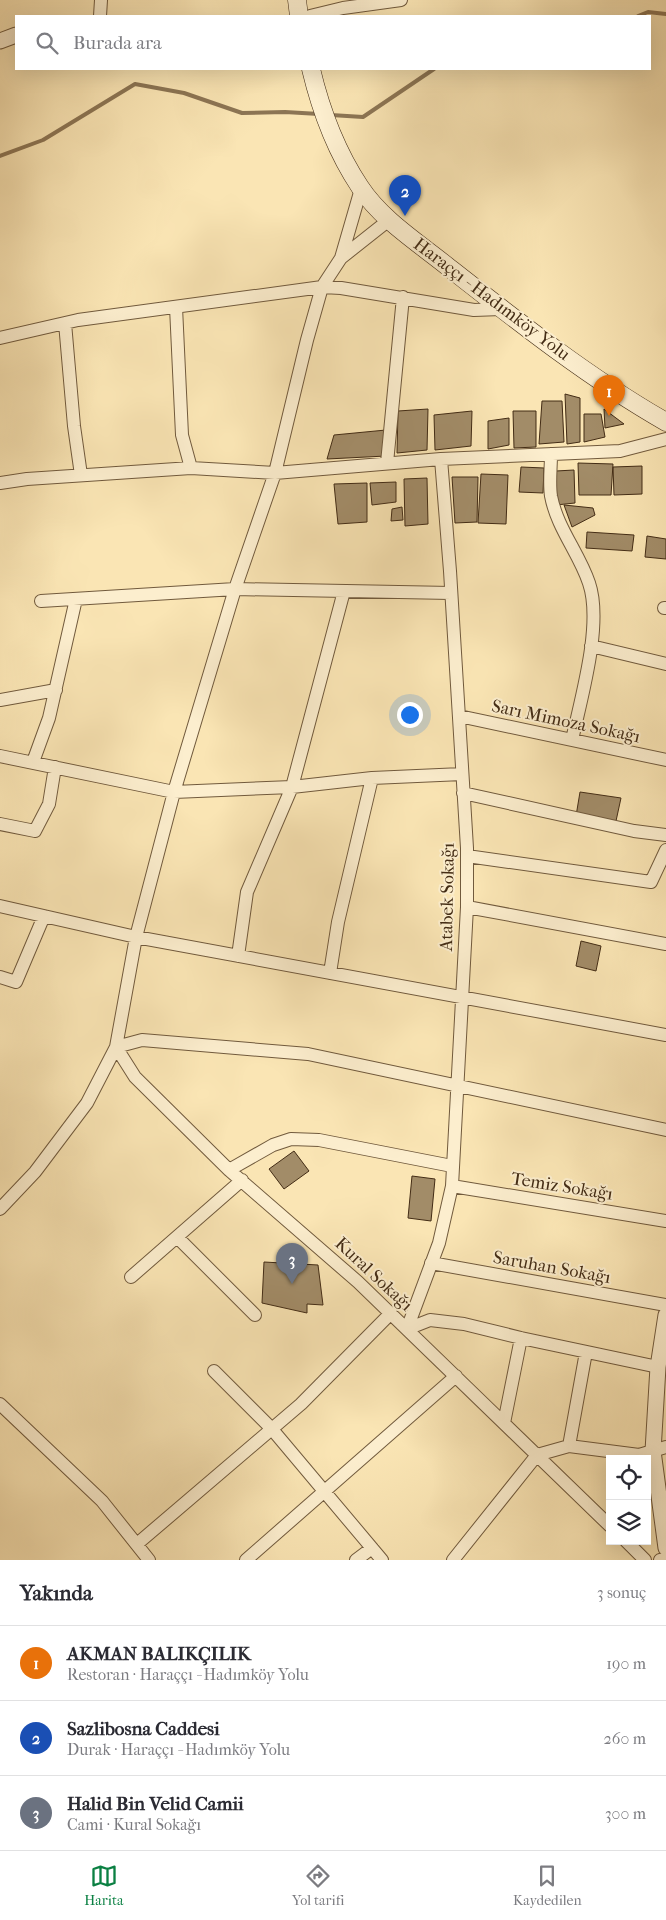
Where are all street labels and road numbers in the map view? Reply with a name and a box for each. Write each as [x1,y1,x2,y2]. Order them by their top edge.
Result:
street label: Haraççı - Hadımköy Yolu [409,234,574,365]
street label: Sarı Mimoza Sokağı [490,696,643,748]
street label: Atabek Sokağı [436,842,459,952]
street label: Temiz Sokağı [510,1168,615,1205]
street label: Kural Sokağı [330,1233,417,1316]
street label: Saruhan Sokağı [491,1247,613,1288]

